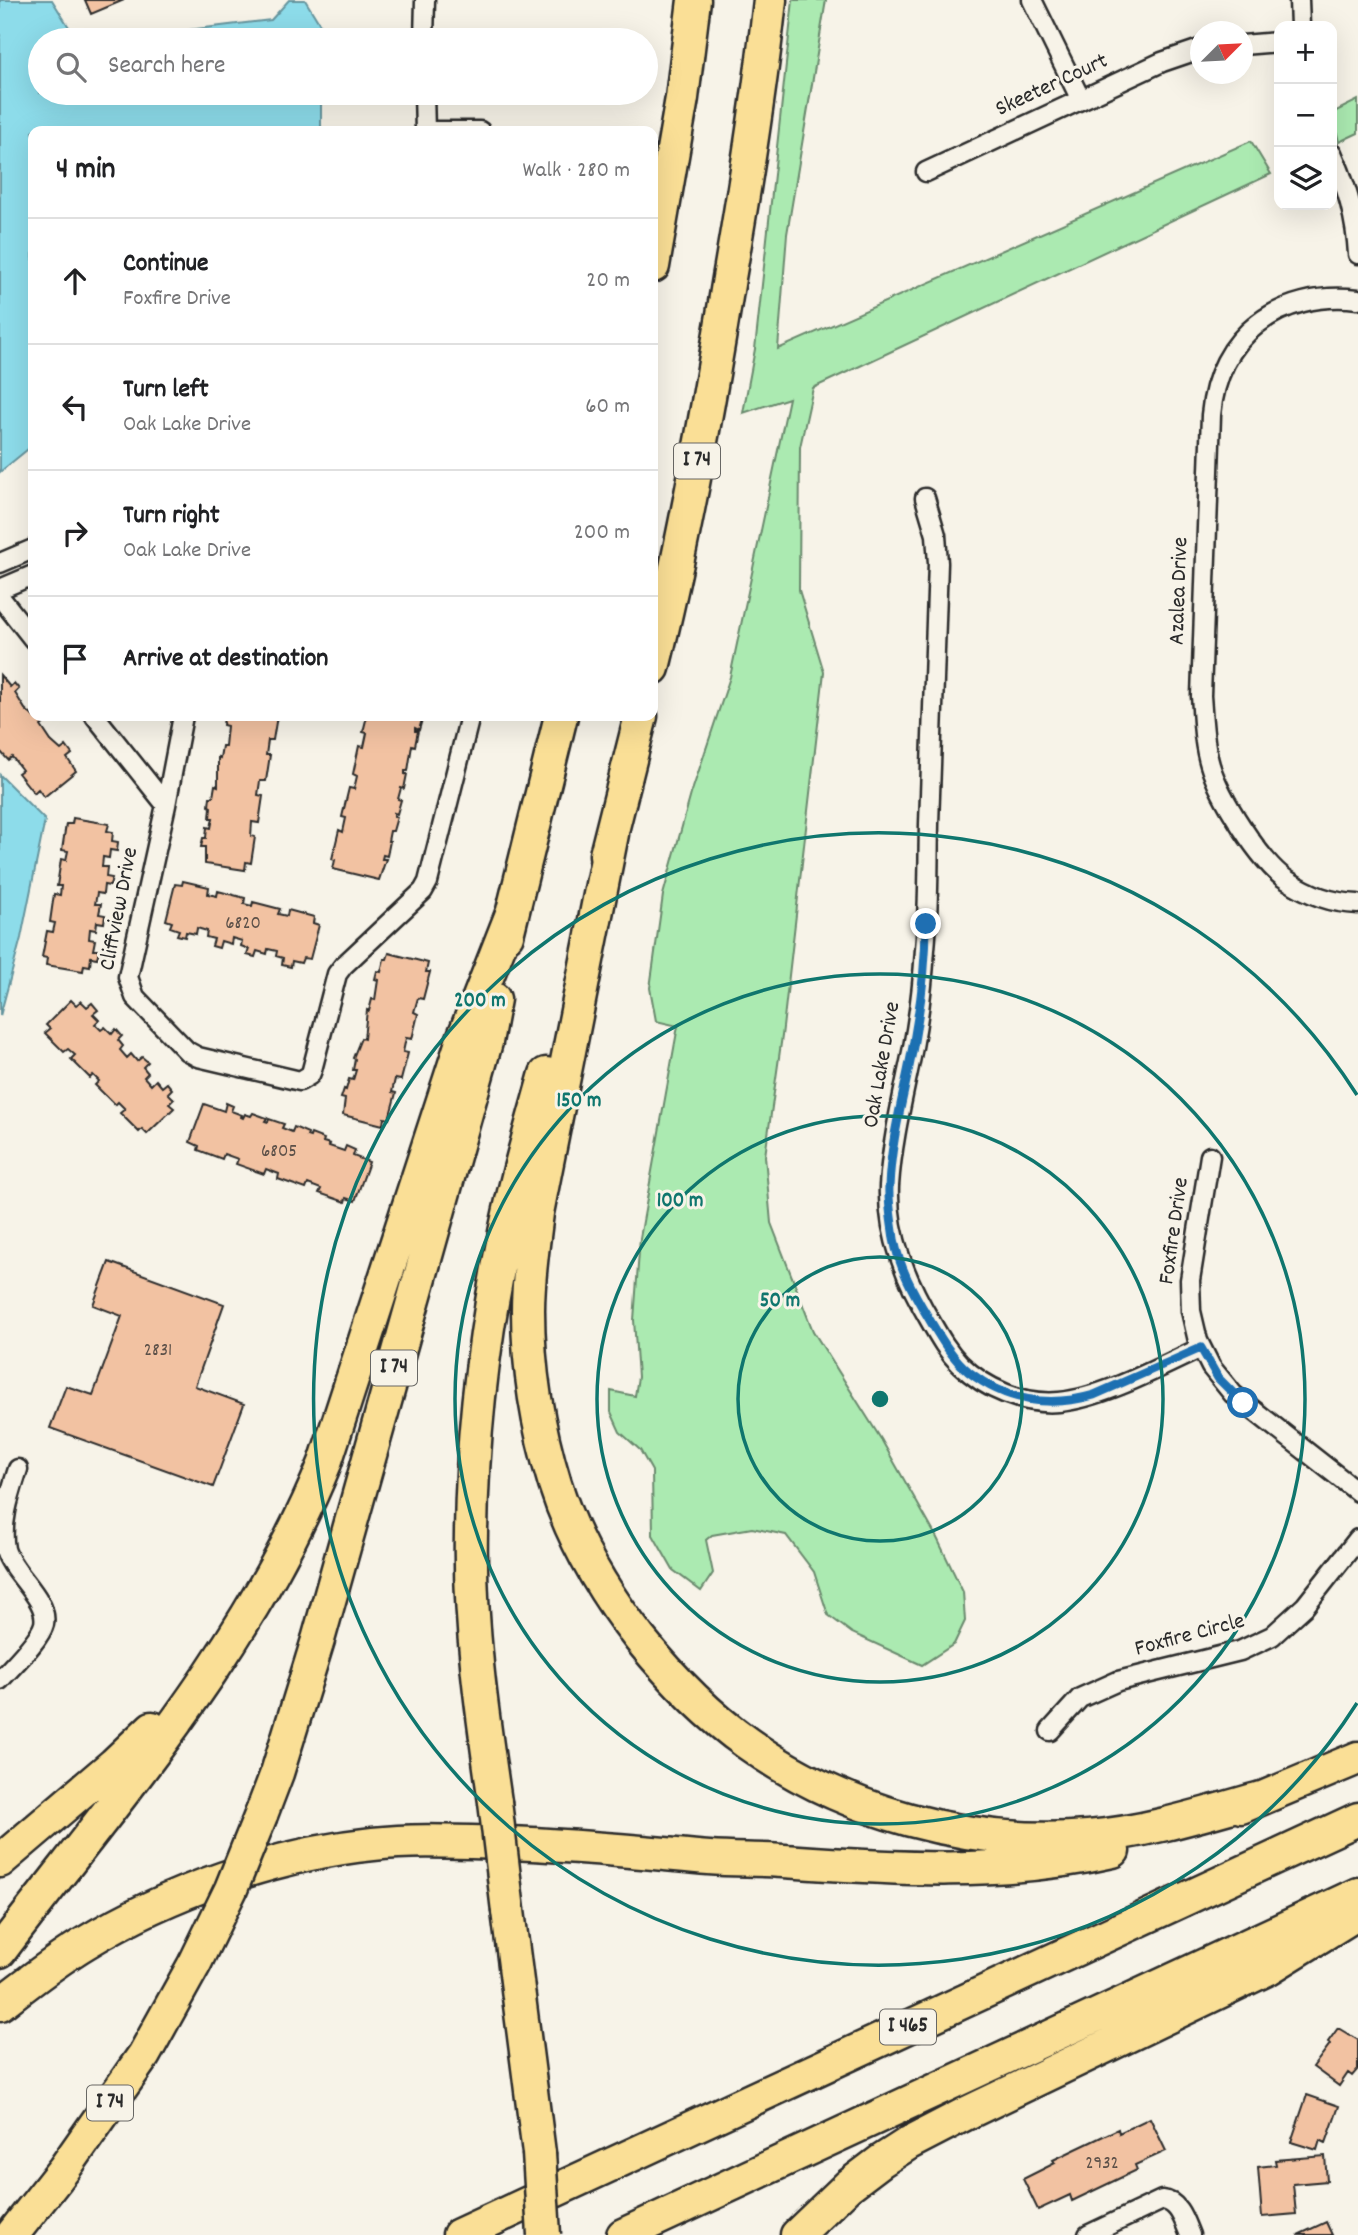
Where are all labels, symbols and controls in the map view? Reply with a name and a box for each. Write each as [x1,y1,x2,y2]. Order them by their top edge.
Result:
north arrow [1190,21,1253,84]
map controls [1274,21,1337,210]
button: + [1274,21,1337,84]
search box [28,28,658,105]
street label: Skeeter Court [990,46,1114,126]
icon: search [52,48,90,86]
text: Search here [108,48,226,85]
button: − [1274,84,1337,147]
button: layers [1274,147,1337,210]
text: 4 min [56,150,115,193]
text: Walk · 280 m [522,155,630,188]
text: Continue [123,246,208,283]
icon: ahead [56,262,94,300]
text: 20 m [586,265,630,298]
text: Foxfire Drive [123,283,231,316]
text: Turn left [123,372,209,409]
icon: left [56,388,94,426]
text: 60 m [585,391,630,424]
text: Oak Lake Drive [123,409,251,442]
road number: I 74 [674,444,720,478]
text: Turn right [123,498,220,535]
icon: right [56,514,94,552]
text: 200 m [574,517,630,550]
text: Oak Lake Drive [123,535,251,568]
street label: Azalea Drive [1162,536,1198,646]
icon: arrive [56,640,94,678]
text: Arrive at destination [123,641,328,678]
street label: Cliffview Drive [92,845,148,973]
route end [910,908,941,939]
house number: 6820 [225,911,261,938]
text: 200 m [454,987,506,1017]
street label: Oak Lake Drive [856,999,910,1131]
text: 150 m [556,1087,602,1117]
house number: 6805 [261,1139,297,1166]
street label: Foxfire Drive [1151,1175,1199,1287]
text: 100 m [657,1187,703,1217]
text: 50 m [760,1287,800,1317]
house number: 2831 [144,1338,172,1365]
road number: I 74 [371,1350,417,1386]
centre of rings [868,1387,892,1411]
route start [1227,1387,1258,1418]
street label: Foxfire Circle [1131,1605,1249,1667]
road number: I 465 [880,2010,936,2044]
road number: I 74 [87,2086,133,2120]
house number: 2932 [1085,2151,1119,2178]

